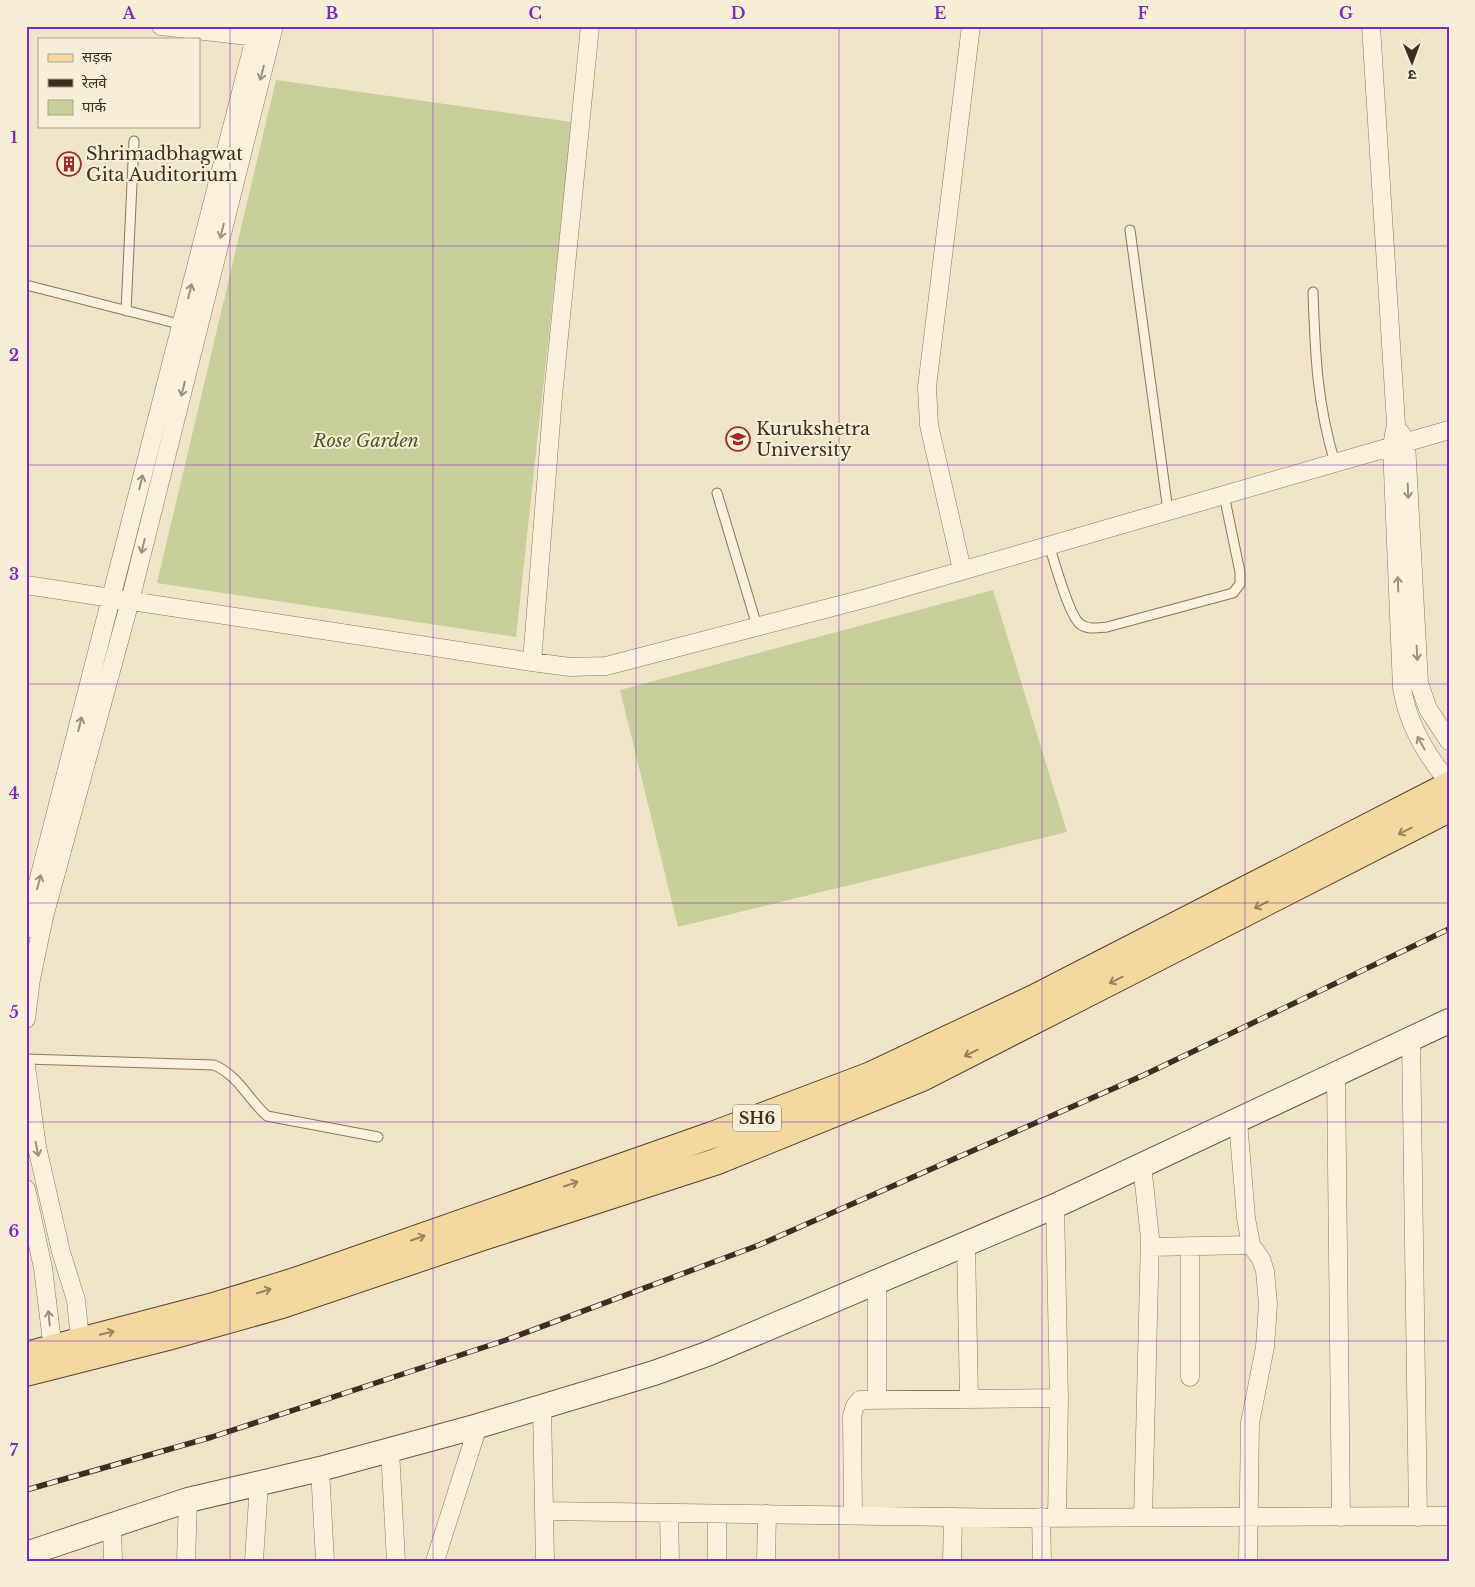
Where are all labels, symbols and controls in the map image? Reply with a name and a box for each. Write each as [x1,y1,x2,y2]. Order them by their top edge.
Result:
text: A [122,3,137,23]
text: B [326,3,339,23]
text: C [528,3,542,23]
text: D [731,3,745,23]
text: E [934,3,946,23]
text: F [1137,3,1149,23]
text: G [1339,3,1353,23]
legend [38,38,200,128]
north arrow [1388,38,1438,88]
text: सड़क [82,47,112,66]
one-way arrow [257,65,266,81]
text: उ [1407,66,1416,84]
text: रेलवे [81,73,107,92]
text: पार्क [82,97,106,116]
text: 1 [11,127,18,147]
place label: Shrimadbhagwat Gita Auditorium [86,143,243,186]
building icon: Shrimadbhagwat Gita Auditorium [56,151,82,177]
one-way arrow [217,223,227,239]
one-way arrow [186,283,195,299]
text: 2 [9,345,19,365]
one-way arrow [178,380,187,396]
place label: Kurukshetra University [756,418,870,461]
school or university icon: Kurukshetra University [725,426,751,452]
park label: Rose Garden [312,430,419,452]
one-way arrow [137,474,146,490]
one-way arrow [1404,483,1413,499]
one-way arrow [138,538,147,554]
text: 3 [9,564,19,584]
one-way arrow [1393,576,1402,592]
one-way arrow [1413,645,1422,661]
one-way arrow [76,717,85,733]
one-way arrow [1416,735,1426,750]
text: 4 [9,783,19,803]
one-way arrow [1398,827,1413,836]
one-way arrow [35,874,44,890]
one-way arrow [1253,900,1268,910]
one-way arrow [1109,976,1124,985]
text: 5 [9,1002,19,1022]
one-way arrow [964,1049,979,1059]
road number: SH6 [733,1104,781,1132]
one-way arrow [33,1141,43,1157]
one-way arrow [563,1179,578,1188]
text: 6 [9,1221,20,1241]
one-way arrow [409,1233,425,1242]
one-way arrow [256,1285,272,1295]
one-way arrow [44,1310,54,1326]
one-way arrow [99,1328,115,1337]
text: 7 [10,1440,19,1460]

